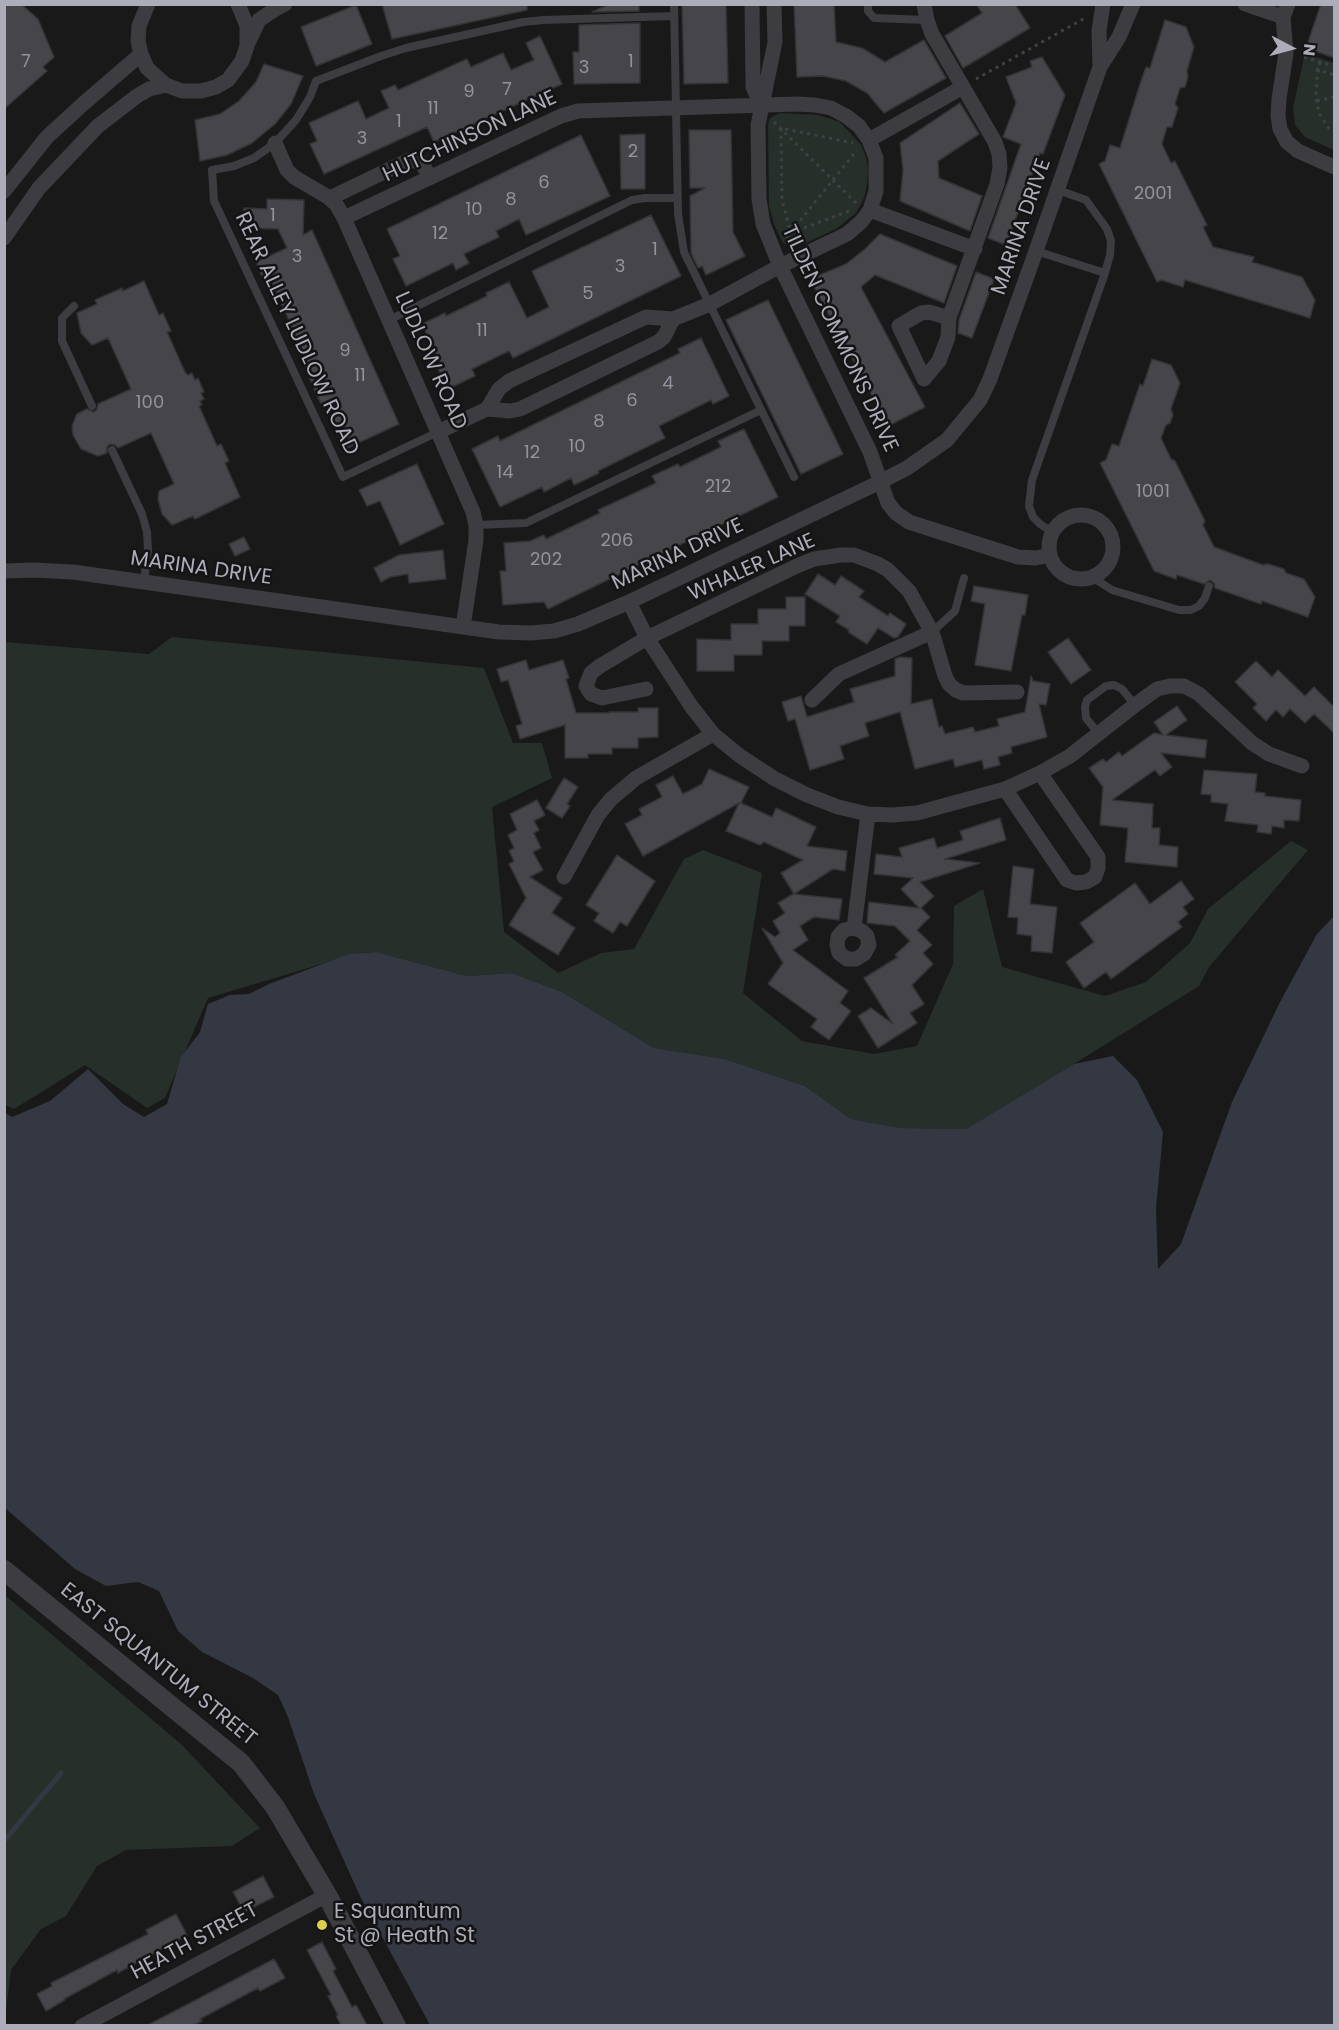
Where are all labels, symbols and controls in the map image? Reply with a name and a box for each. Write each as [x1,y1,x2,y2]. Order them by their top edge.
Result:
north arrow [1261,18,1321,78]
text: N [1297,43,1321,57]
house number: 7 [21,51,31,73]
house number: 1 [628,51,634,73]
house number: 3 [579,57,589,79]
house number: 7 [502,79,512,101]
house number: 9 [463,81,475,103]
street label: HUTCHINSON LANE [379,86,561,188]
house number: 11 [427,98,439,120]
house number: 1 [396,111,402,133]
house number: 3 [357,128,367,150]
house number: 2 [628,141,638,163]
street label: MARINA DRIVE [987,156,1057,298]
house number: 6 [538,172,550,194]
house number: 2001 [1134,183,1172,205]
house number: 8 [505,189,517,211]
house number: 10 [465,199,483,221]
house number: 1 [270,205,276,227]
street label: REAR ALLEY LUDLOW ROAD [229,209,363,459]
street label: TILDEN COMMONS DRIVE [775,222,903,456]
house number: 12 [432,223,448,245]
house number: 1 [652,239,658,261]
house number: 3 [292,246,302,268]
house number: 3 [615,256,625,278]
house number: 5 [582,283,594,305]
street label: LUDLOW ROAD [388,288,472,434]
house number: 11 [476,320,488,342]
house number: 9 [339,340,351,362]
house number: 11 [354,365,366,387]
house number: 4 [662,373,674,395]
house number: 6 [626,390,638,412]
house number: 100 [136,392,164,414]
house number: 8 [593,411,605,433]
house number: 10 [568,436,586,458]
house number: 12 [524,442,540,464]
house number: 14 [496,462,514,484]
house number: 212 [705,476,731,498]
house number: 1001 [1136,481,1170,503]
street label: MARINA DRIVE [608,513,748,597]
street label: WHALER LANE [685,529,819,607]
house number: 206 [600,530,634,552]
street label: MARINA DRIVE [129,547,273,591]
house number: 202 [530,549,562,571]
street label: EAST SQUANTUM STREET [55,1578,261,1752]
street label: HEATH STREET [127,1898,263,1986]
place label: E Squantum St @ Heath St [334,1900,475,1950]
marker: E Squantum St @ Heath St [315,1918,329,1932]

